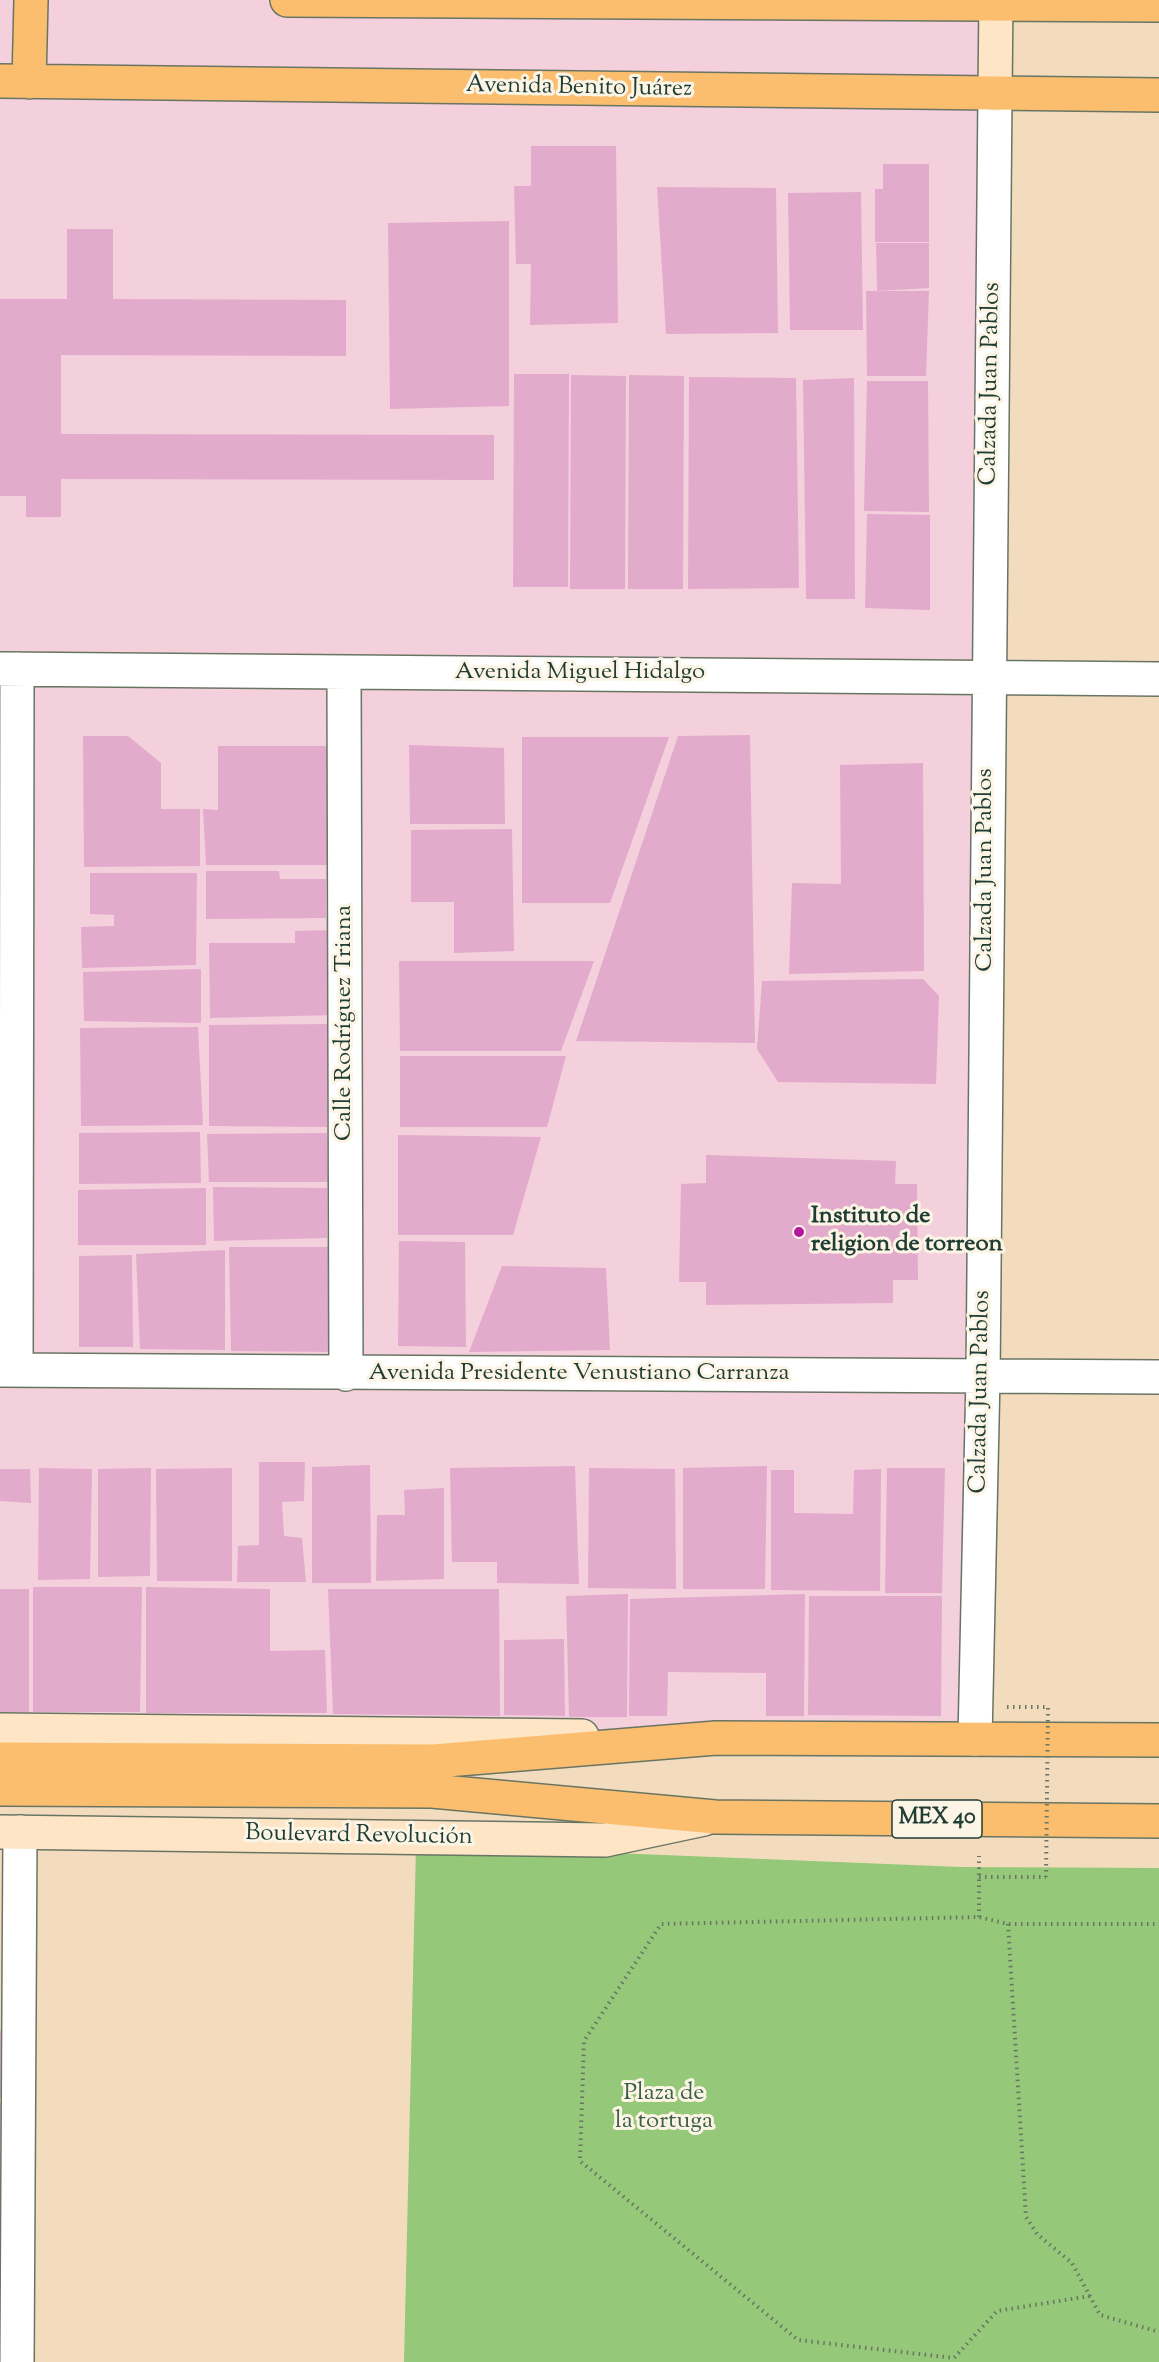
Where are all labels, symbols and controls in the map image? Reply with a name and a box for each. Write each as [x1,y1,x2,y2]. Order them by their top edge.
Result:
street label: Avenida Benito Juárez [466,73,692,105]
street label: Calzada Juan Pablos [976,282,1008,486]
street label: Avenida Miguel Hidalgo [455,660,705,688]
street label: Calzada Juan Pablos [973,768,1001,972]
street label: Calle Rodríguez Triana [332,905,360,1141]
place label: Instituto de religion de torreon [811,1204,1003,1260]
marker: Instituto de religion de torreon [792,1225,806,1239]
street label: Calzada Juan Pablos [966,1290,998,1494]
street label: Avenida Presidente Venustiano Carranza [368,1361,790,1389]
road number: MEX 40 [892,1800,982,1838]
street label: Boulevard Revolución [245,1821,473,1853]
park label: Plaza de la tortuga [615,2081,713,2137]

